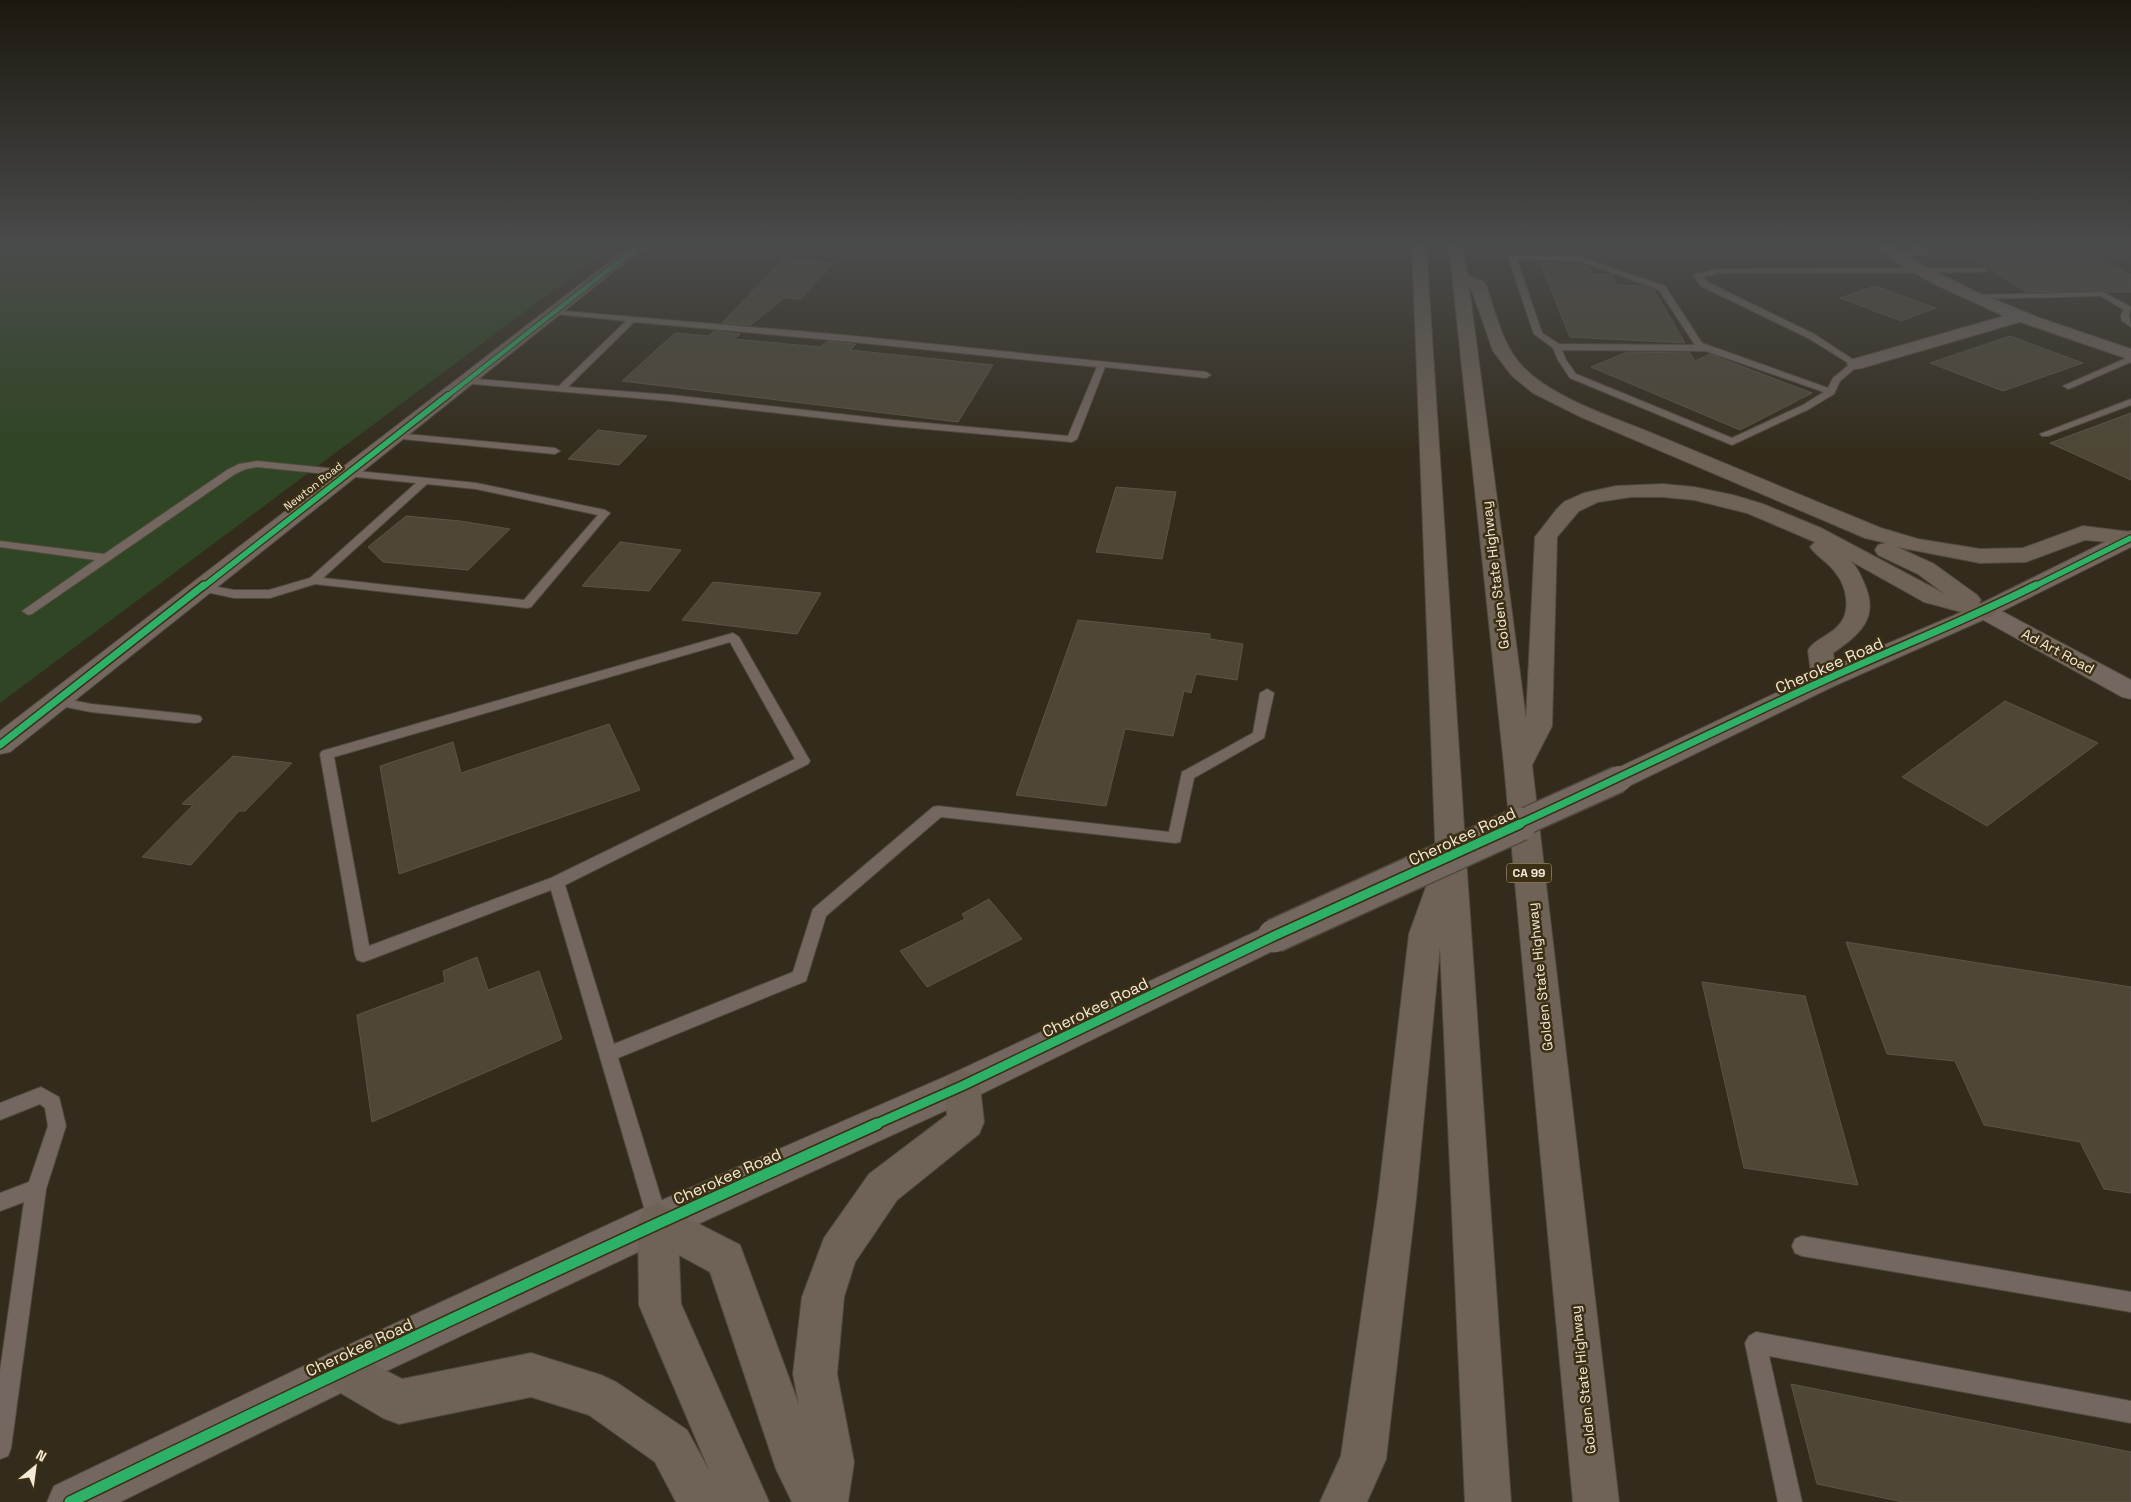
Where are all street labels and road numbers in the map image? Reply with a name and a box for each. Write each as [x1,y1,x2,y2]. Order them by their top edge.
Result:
street label: Newton Road [281,459,345,513]
street label: Golden State Highway [1477,500,1513,650]
street label: Ad Art Road [2019,624,2097,678]
street label: Cherokee Road [1772,632,1886,699]
street label: Cherokee Road [1405,802,1519,870]
road number: CA 99 [1506,864,1552,882]
street label: Golden State Highway [1523,902,1557,1052]
street label: Cherokee Road [1039,973,1152,1042]
street label: Cherokee Road [670,1143,784,1210]
street label: Golden State Highway [1566,1305,1600,1455]
street label: Cherokee Road [302,1313,416,1381]

